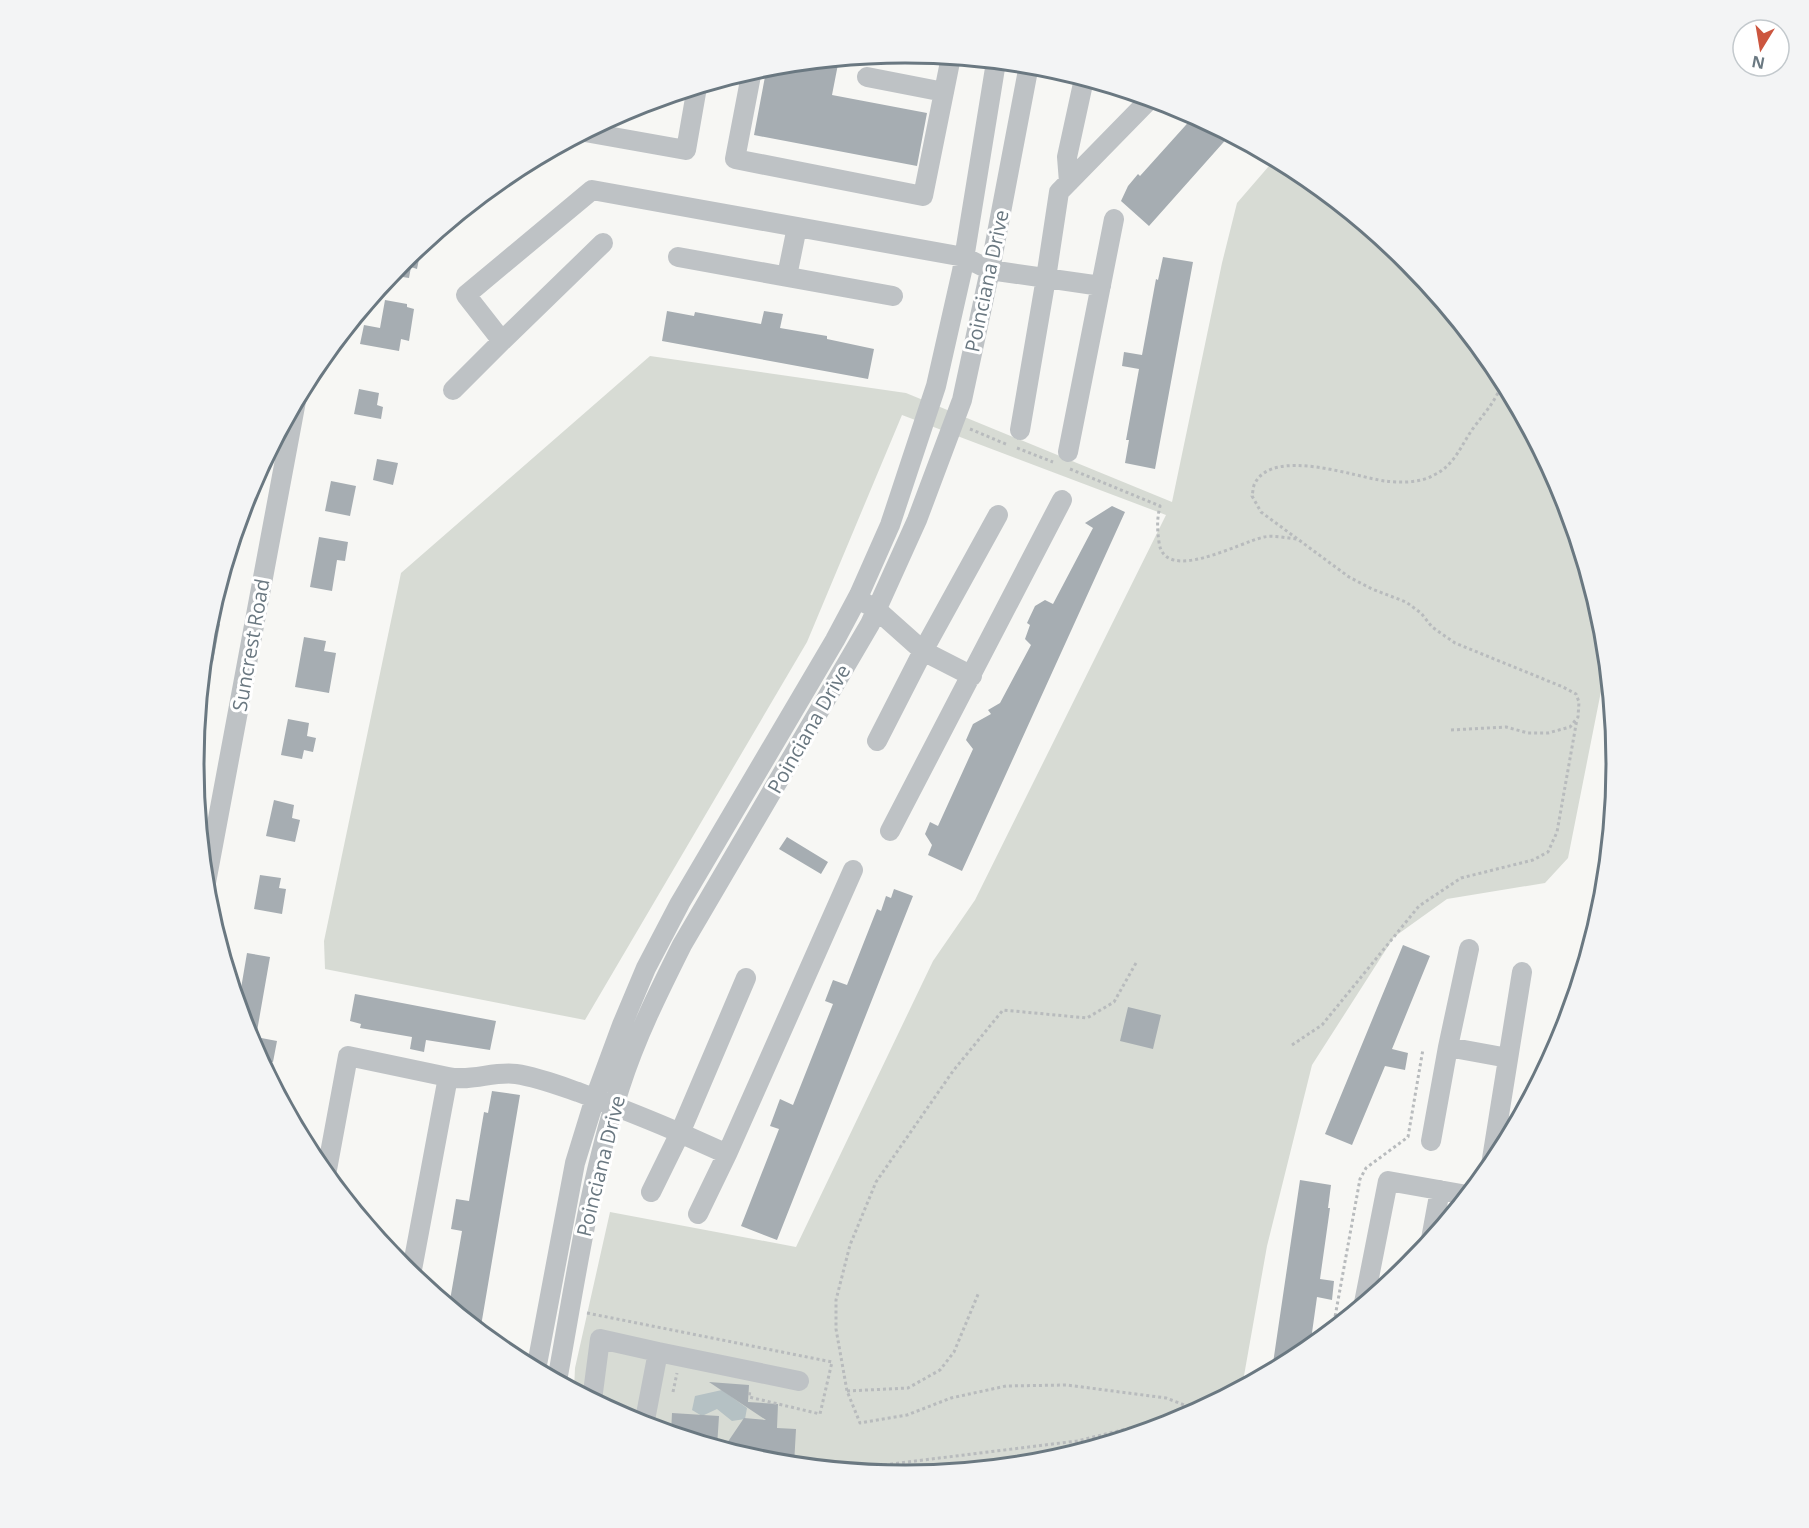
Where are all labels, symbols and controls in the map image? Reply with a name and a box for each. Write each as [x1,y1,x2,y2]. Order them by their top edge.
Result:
north arrow [1731,18,1791,78]
text: N [1750,51,1767,75]
street label: Poinciana Drive [958,207,1015,354]
street label: Suncrest Road [226,577,275,713]
street label: Poinciana Drive [761,659,856,798]
street label: Poinciana Drive [570,1092,631,1239]

